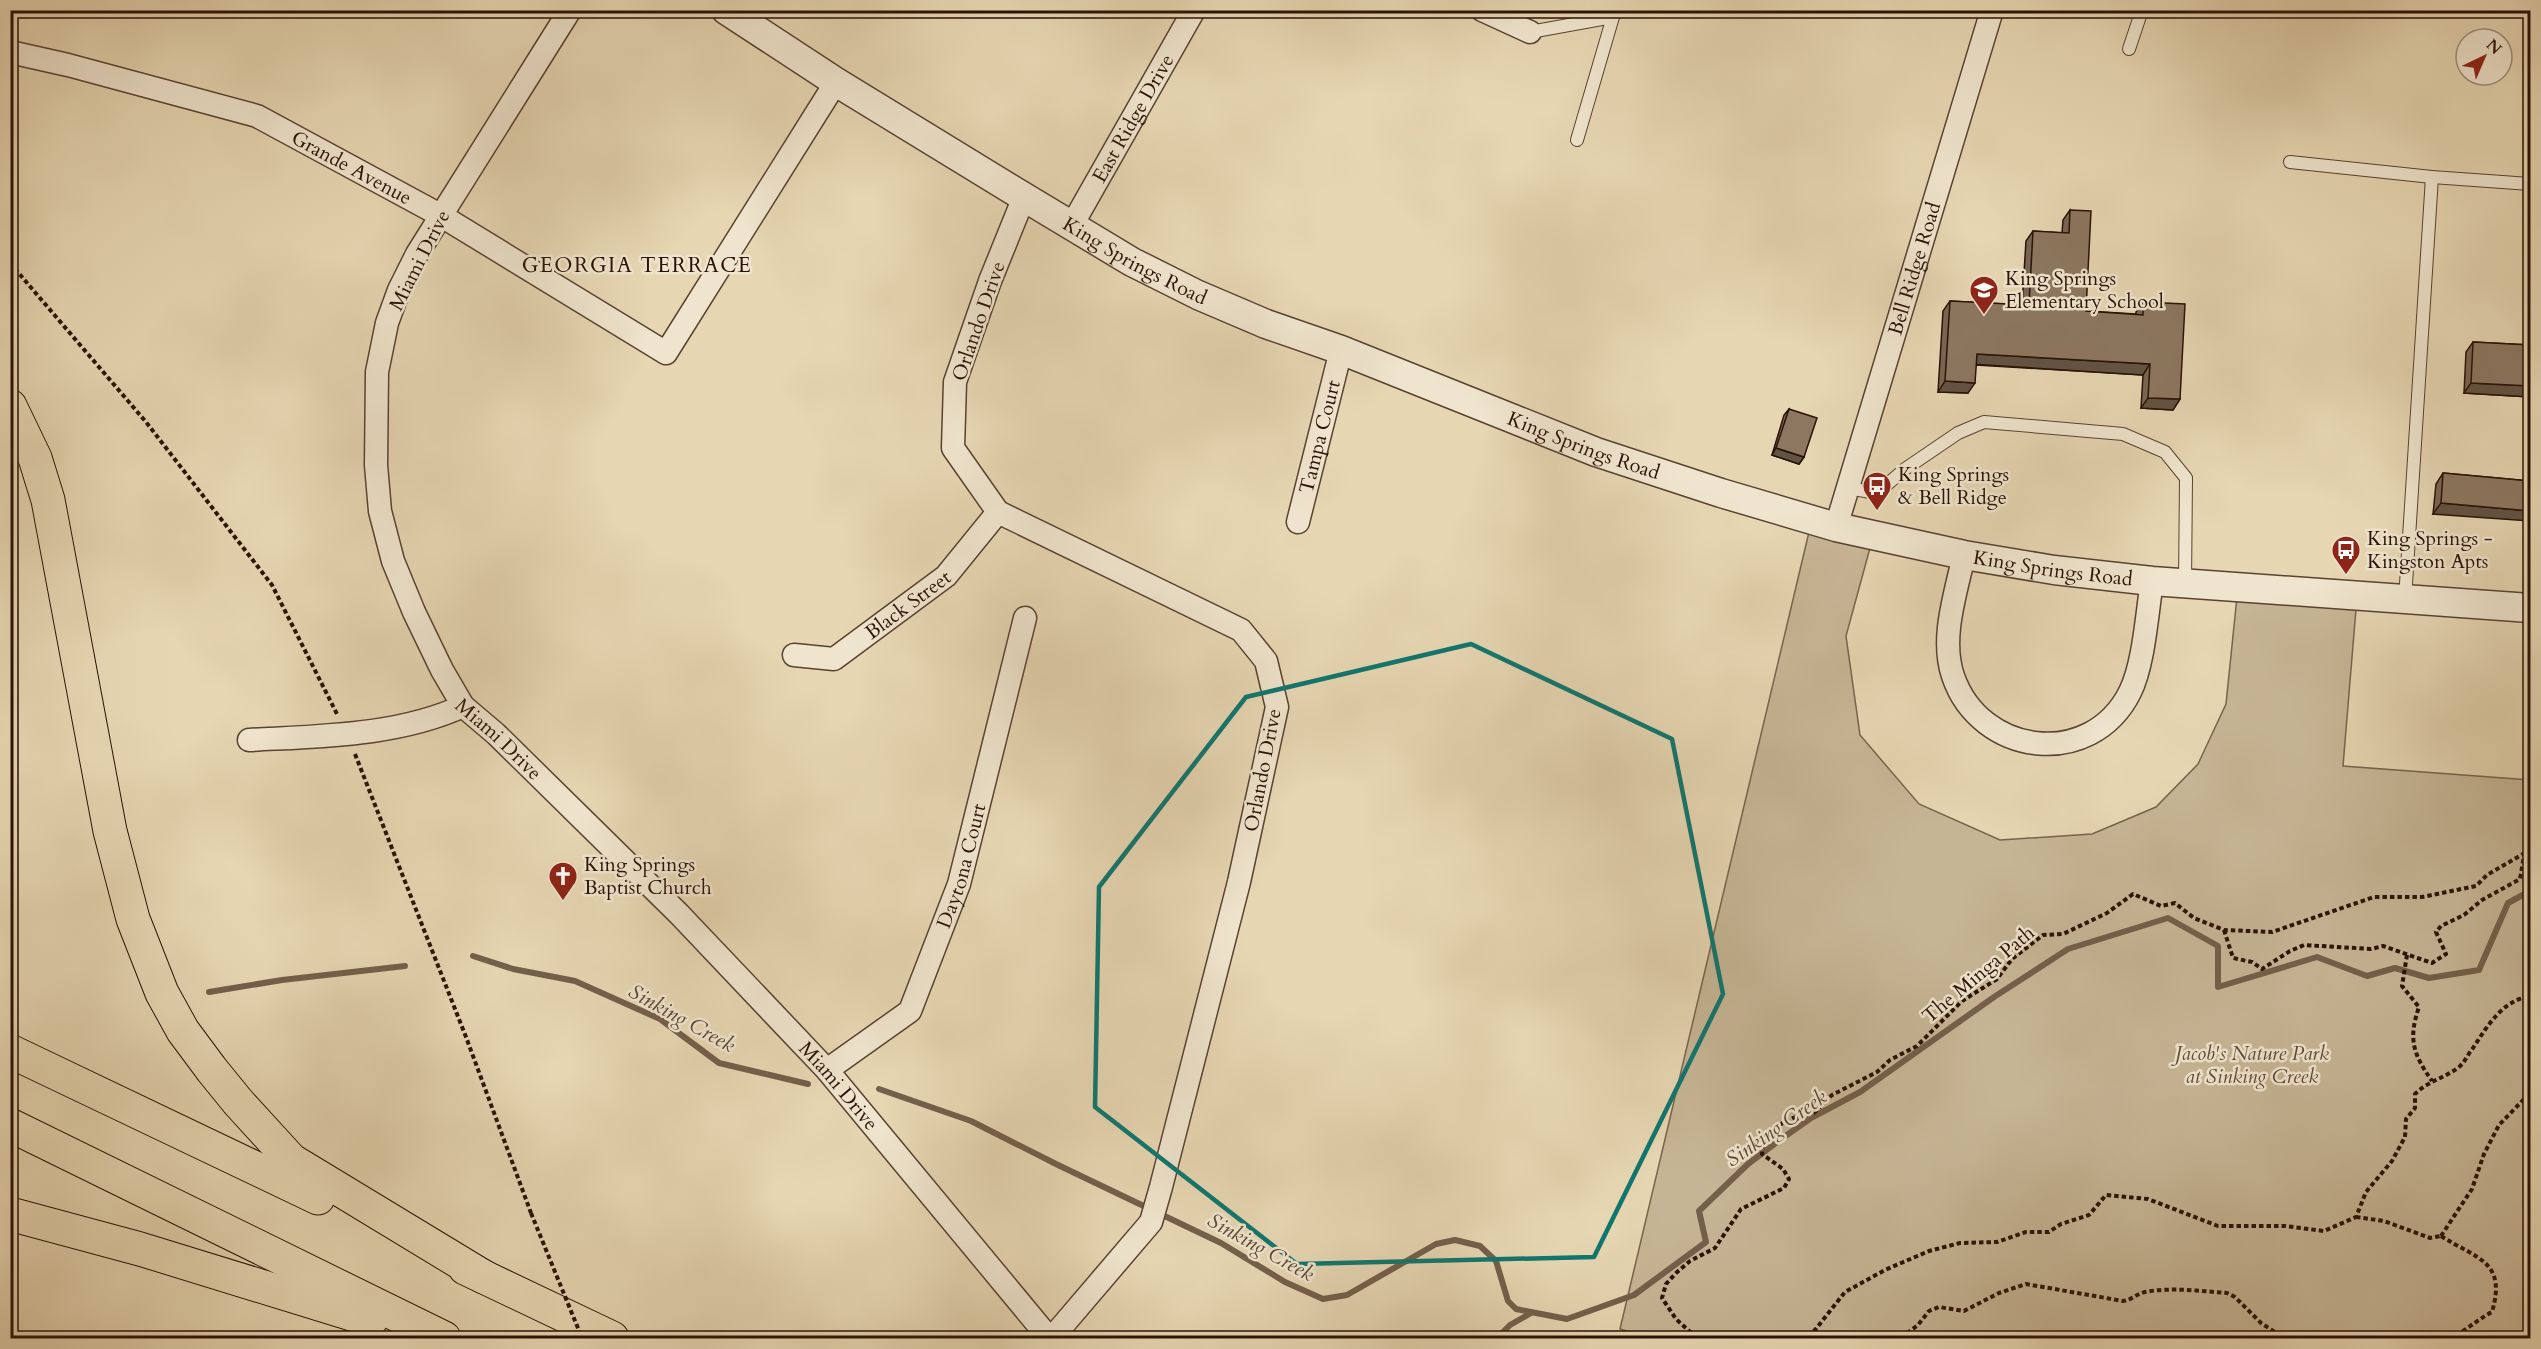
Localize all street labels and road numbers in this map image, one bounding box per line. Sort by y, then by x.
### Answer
street label: East Ridge Drive [1086,49,1180,187]
street label: Grande Avenue [287,124,417,211]
street label: Bell Ridge Road [1882,198,1947,339]
street label: Miami Drive [383,205,456,315]
street label: King Springs Road [1058,210,1211,311]
street label: Orlando Drive [945,258,1012,385]
street label: Tampa Court [1293,377,1347,496]
street label: King Springs Road [1504,405,1664,486]
street label: King Springs Road [1971,544,2134,593]
street label: Black Street [860,564,957,646]
street label: Miami Drive [449,692,548,786]
street label: Orlando Drive [1237,706,1288,834]
street label: Daytona Court [930,800,993,932]
street label: The Minga Path [1916,919,2040,1029]
street label: Miami Drive [793,1036,884,1136]

